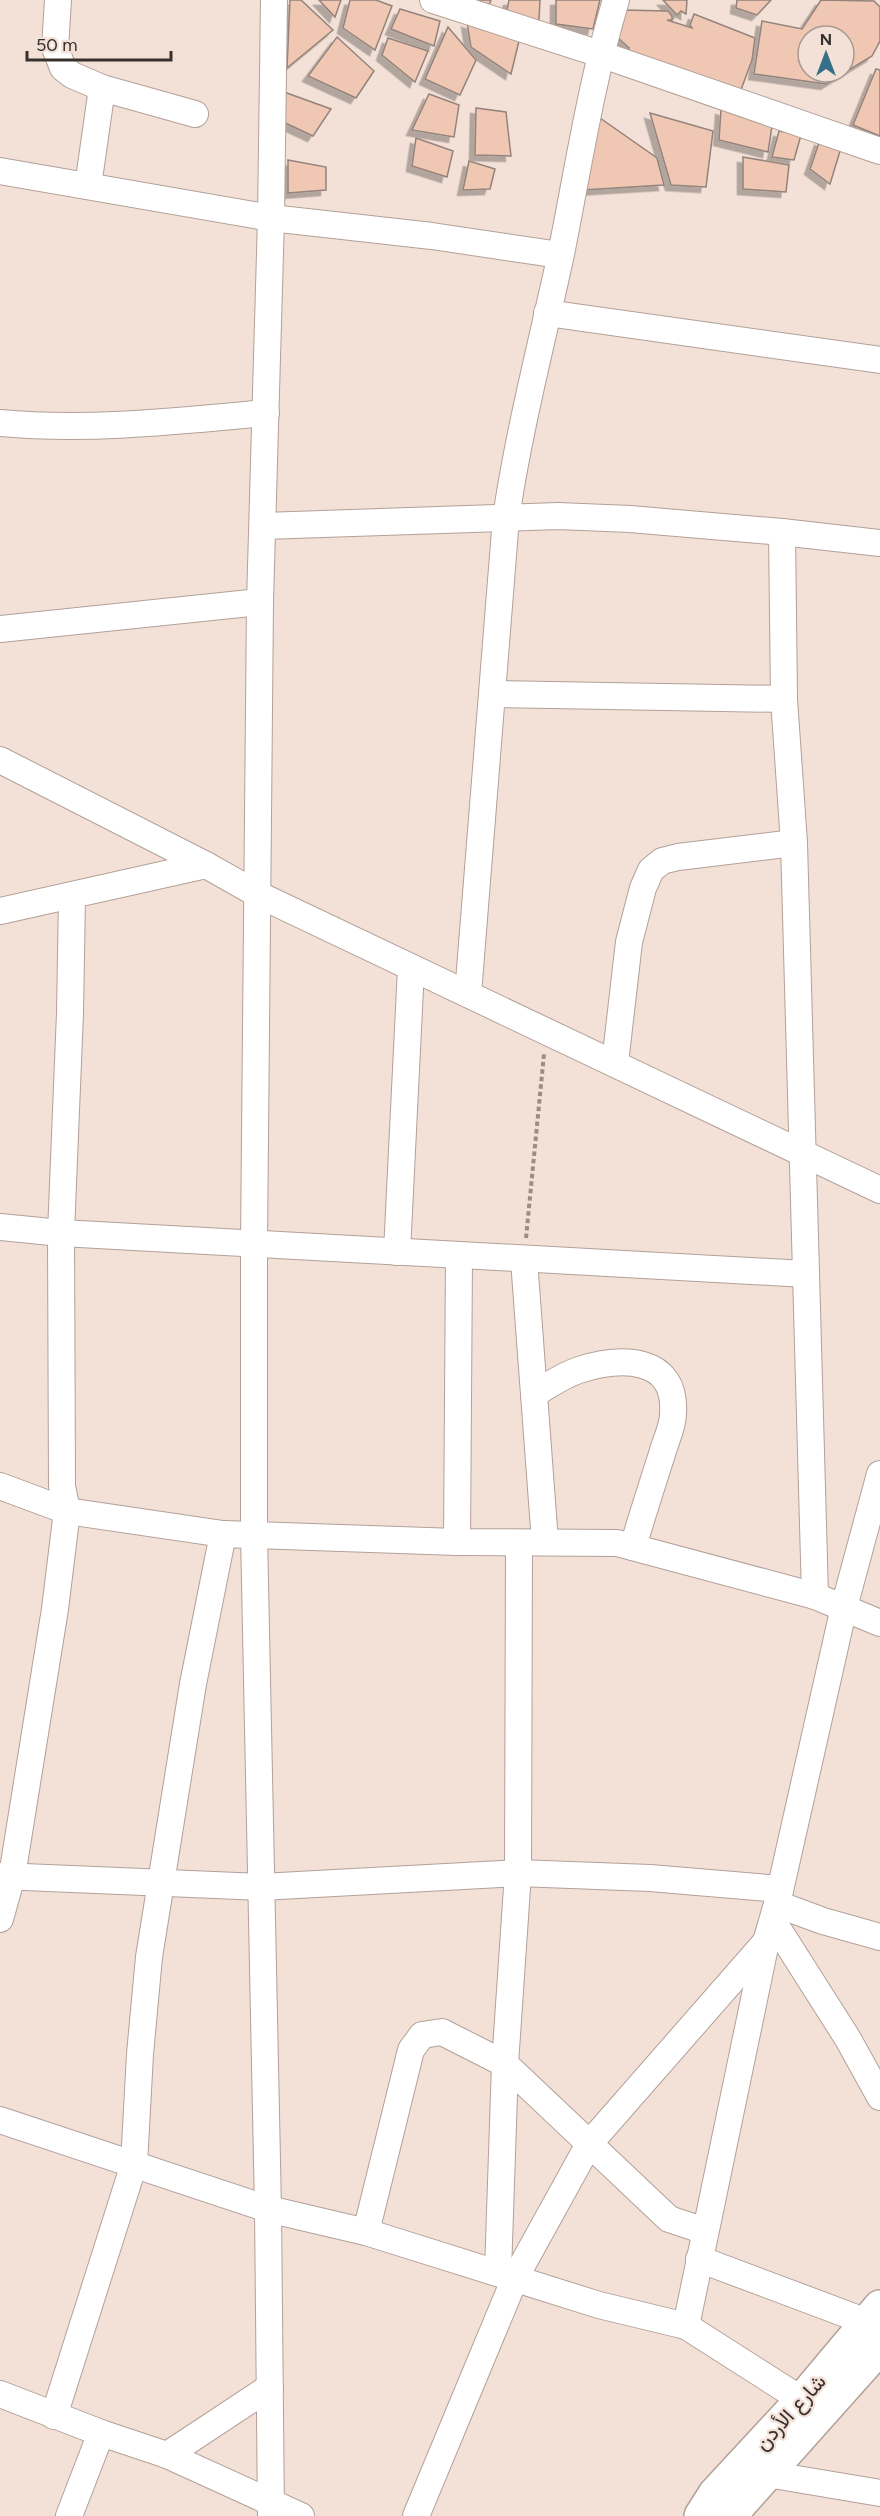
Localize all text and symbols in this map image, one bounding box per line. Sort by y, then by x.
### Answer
scale bar [27,24,171,62]
north arrow [796,24,856,84]
text: N [820,30,832,49]
text: 50 m [36,34,78,56]
street label: شارع الأردن [749,2369,832,2457]

